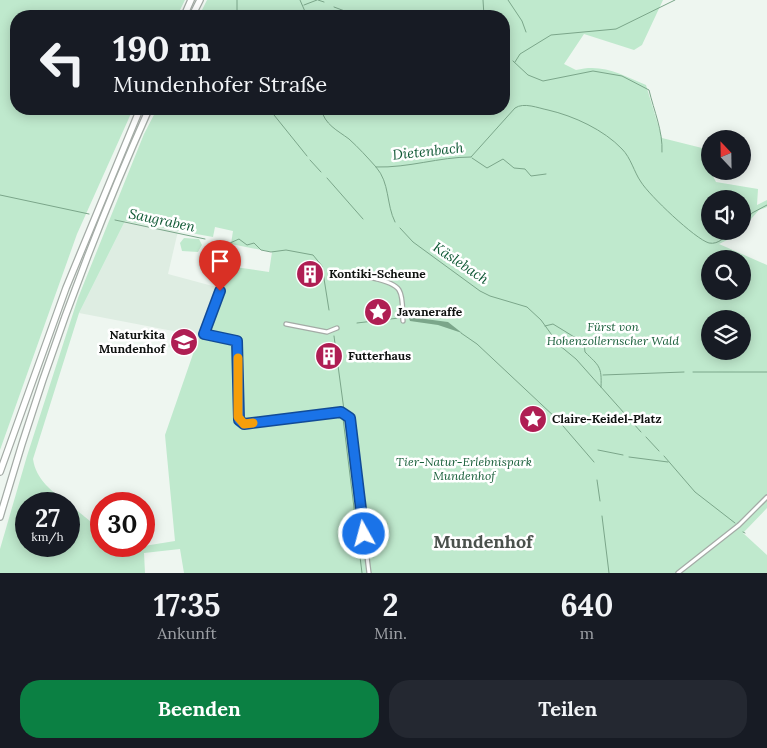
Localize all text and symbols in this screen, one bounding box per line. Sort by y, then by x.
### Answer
text: 190 m [113,26,211,71]
icon: left [30,30,95,95]
text: Mundenhofer Straße [113,70,327,98]
north arrow [701,130,751,180]
map controls [701,130,751,360]
water label: Dietenbach [392,138,464,164]
button: sound [701,190,751,240]
water label: Saugraben [127,204,197,236]
water label: Käslebach [430,238,492,288]
pin [199,240,241,291]
icon: arrive [206,247,234,275]
button: search [701,250,751,300]
building icon: Kontiki-Scheune [295,259,325,289]
place label: Kontiki-Scheune [329,266,426,281]
place icon: Javaneraffe [363,297,393,327]
place label: Javaneraffe [397,304,463,319]
button: layers [701,310,751,360]
park label: Fürst von Hohenzollernscher Wald [547,319,680,348]
place label: Naturkita Mundenhof [99,327,167,356]
school or university icon: Naturkita Mundenhof [169,327,199,357]
building icon: Futterhaus [314,341,344,371]
place label: Futterhaus [348,348,411,363]
place icon: Claire-Keidel-Platz [518,404,548,434]
place label: Claire-Keidel-Platz [552,411,662,426]
park label: Tier-Natur-Erlebnispark Mundenhof [396,454,532,483]
speed limit sign: 30 [90,492,155,557]
text: 27 [35,502,60,534]
position arrow [337,507,389,559]
text: km/h [31,529,64,544]
district label: Mundenhof [433,530,534,553]
text: 17:35 [154,586,220,624]
text: 2 [382,586,398,624]
text: 640 [561,586,613,624]
text: Ankunft [157,623,217,643]
text: Min. [374,623,407,643]
text: m [580,623,594,643]
button: Beenden [20,680,379,738]
button: Teilen [389,680,747,738]

